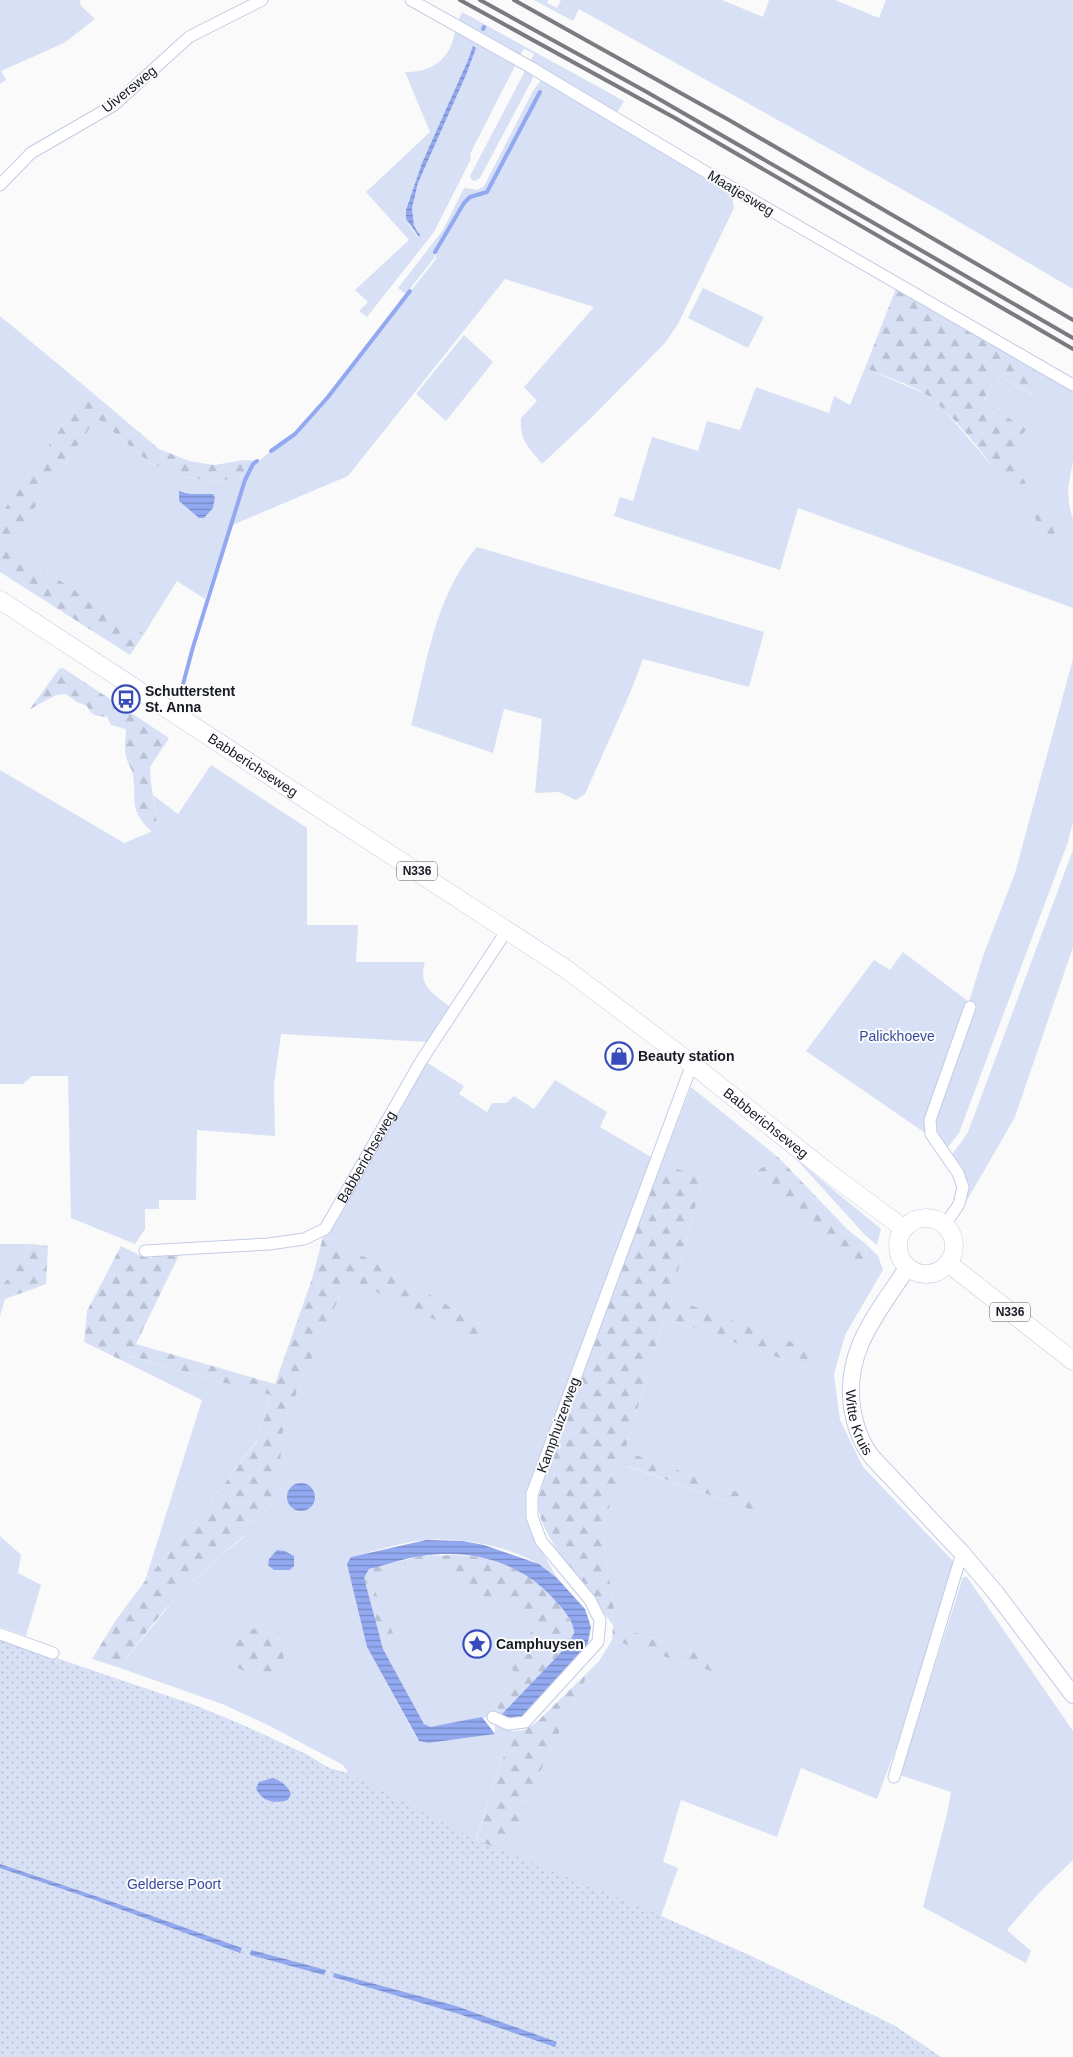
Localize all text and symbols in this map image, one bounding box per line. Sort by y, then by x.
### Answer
street label: Uiversweg [99,62,159,116]
street label: Maatjesweg [705,167,777,219]
place label: Schutterstent St. Anna [145,683,236,715]
bus stop icon: Schutterstent St. Anna [111,684,141,714]
street label: Babberichseweg [205,730,301,800]
road number: N336 [397,861,437,880]
park label: Palickhoeve [859,1028,935,1044]
shop icon: Beauty station [604,1041,634,1071]
place label: Beauty station [638,1048,734,1064]
street label: Babberichseweg [720,1084,811,1161]
street label: Babberichseweg [334,1108,399,1206]
road number: N336 [990,1302,1030,1321]
street label: Kamphuizerweg [533,1375,583,1475]
street label: Witte Kruis [843,1389,876,1458]
place icon: Camphuysen [462,1629,492,1659]
place label: Camphuysen [496,1636,584,1652]
park label: Gelderse Poort [127,1876,221,1892]

